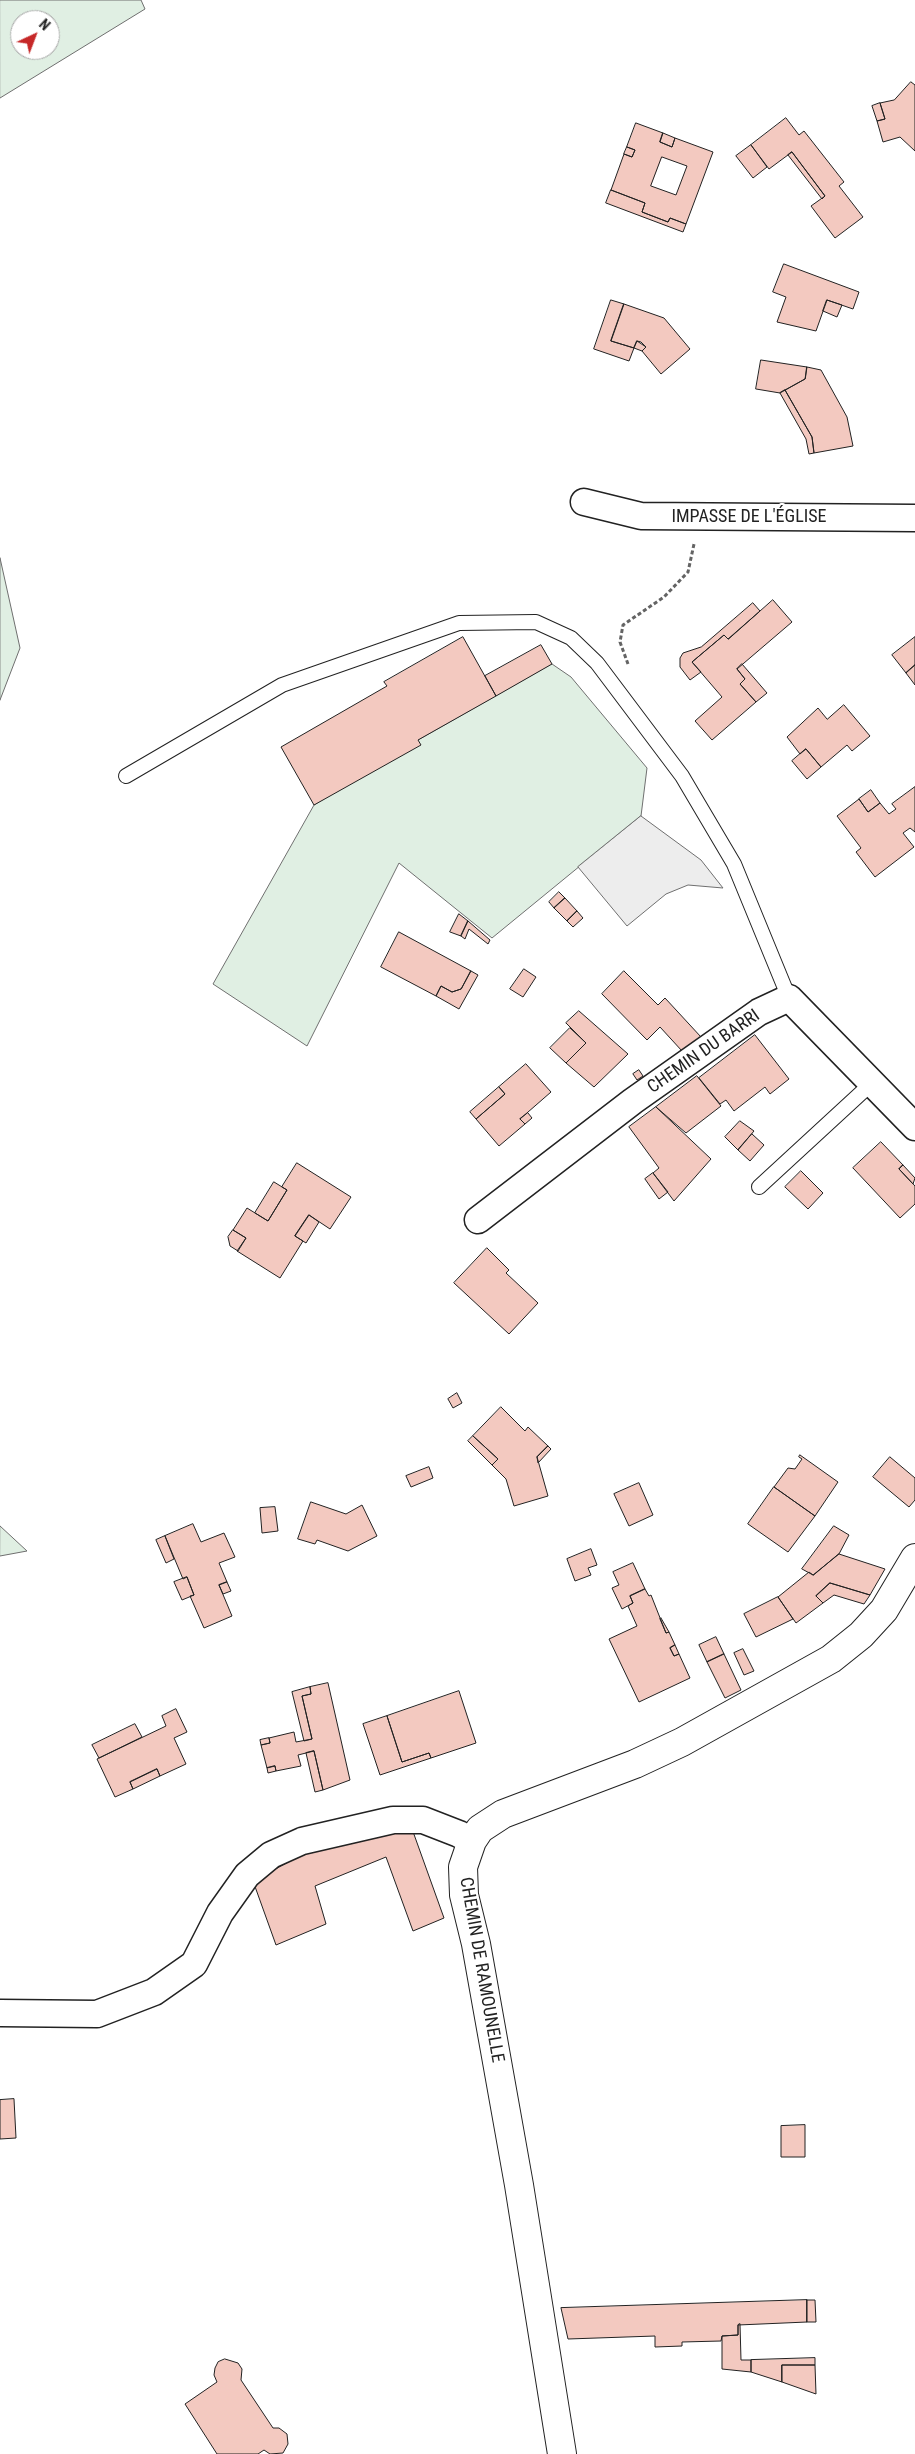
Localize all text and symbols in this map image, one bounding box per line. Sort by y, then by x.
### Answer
north arrow [10,10,60,60]
text: N [36,16,53,34]
street label: IMPASSE DE L'ÉGLISE [672,506,826,528]
street label: CHEMIN DU BARRI [644,1005,764,1099]
street label: CHEMIN DE RAMOUNELLE [454,1876,508,2064]

